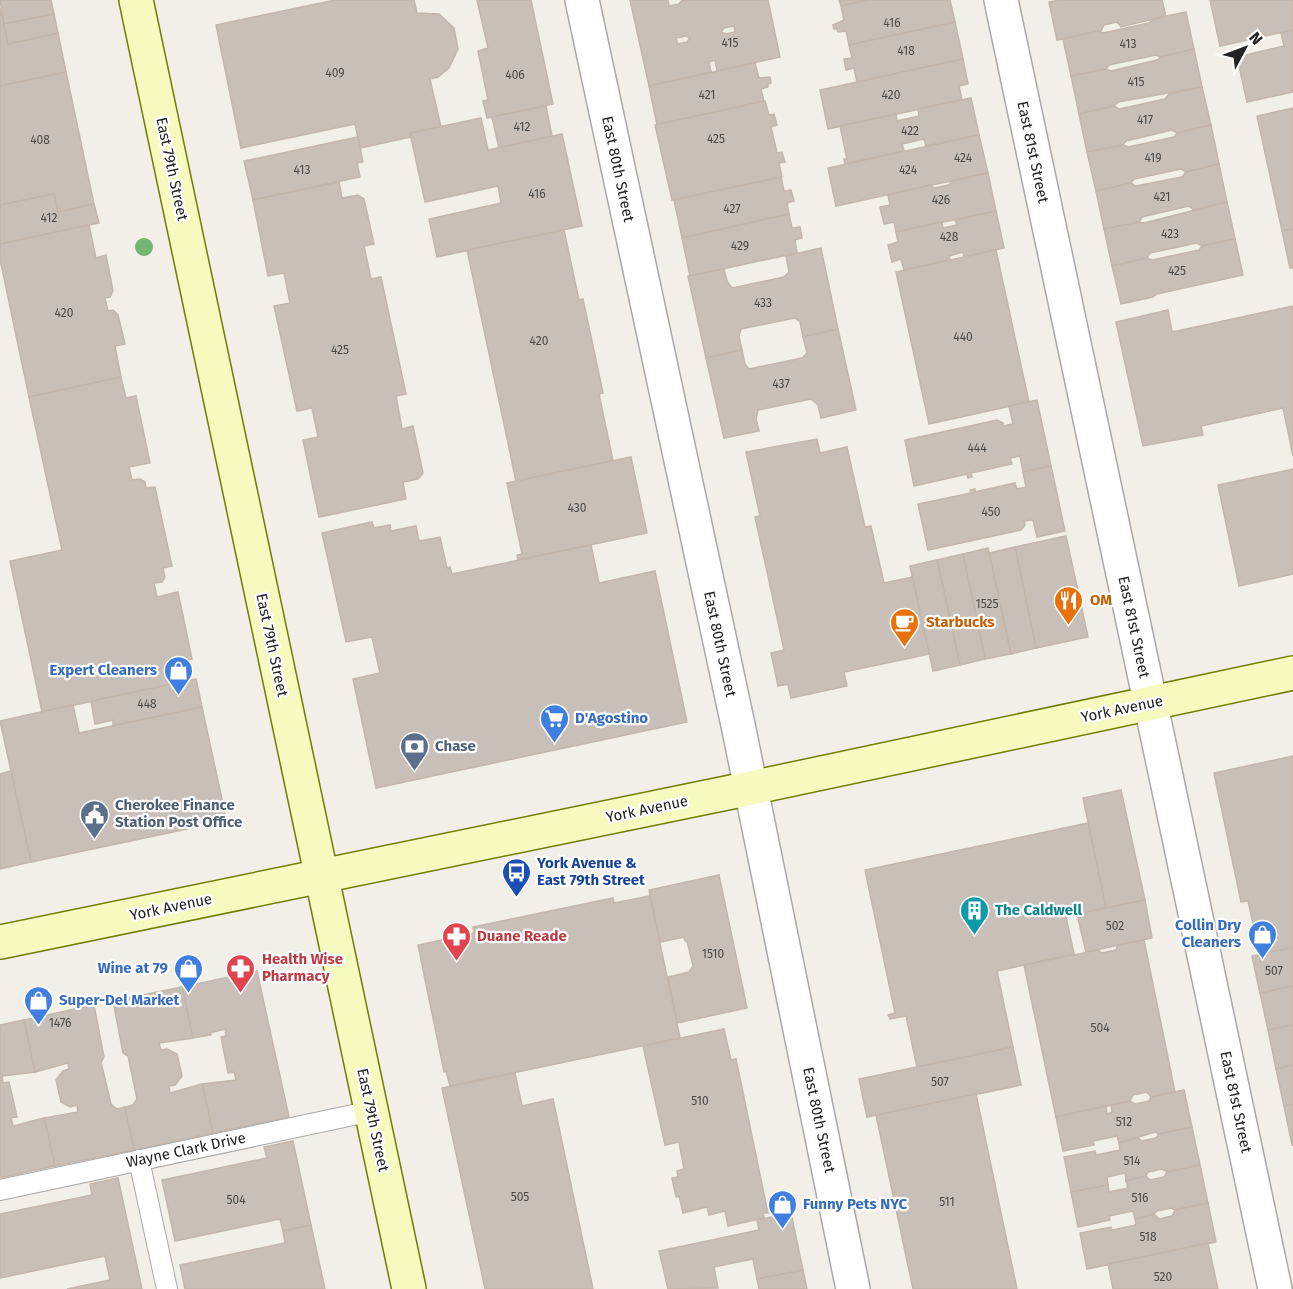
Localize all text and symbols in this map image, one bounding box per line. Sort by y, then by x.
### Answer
house number: 416 [883,16,901,30]
north arrow [1215,18,1275,78]
text: N [1245,28,1267,49]
house number: 415 [722,36,738,50]
house number: 413 [1120,37,1136,51]
house number: 418 [897,44,915,58]
house number: 409 [325,66,345,80]
house number: 406 [505,68,525,82]
house number: 415 [1128,75,1144,89]
house number: 421 [699,88,715,102]
house number: 420 [882,88,901,102]
street label: East 81st Street [1013,99,1053,205]
house number: 417 [1137,113,1153,127]
street label: East 80th Street [598,114,638,224]
street label: East 79th Street [152,116,192,223]
house number: 412 [514,120,530,134]
house number: 422 [901,124,919,138]
house number: 425 [707,132,725,146]
house number: 408 [30,133,50,147]
house number: 424 [954,151,973,165]
house number: 419 [1144,151,1162,165]
house number: 413 [294,163,310,177]
house number: 424 [899,163,918,177]
house number: 416 [528,187,546,201]
house number: 421 [1154,190,1170,204]
house number: 426 [932,193,950,207]
house number: 427 [723,202,741,216]
house number: 412 [41,211,57,225]
house number: 423 [1161,227,1179,241]
house number: 428 [940,230,959,244]
house number: 429 [731,239,749,253]
house number: 425 [1168,264,1186,278]
house number: 433 [754,296,772,310]
house number: 420 [55,306,74,320]
house number: 440 [953,330,973,344]
house number: 420 [530,334,549,348]
house number: 425 [331,343,349,357]
house number: 437 [772,377,790,391]
house number: 444 [967,441,987,455]
house number: 430 [568,501,587,515]
house number: 450 [982,505,1001,519]
street label: East 81st Street [1114,574,1154,680]
restaurant icon: OM [1053,584,1085,626]
street label: East 80th Street [700,589,740,699]
place label: OM [1090,591,1112,609]
street label: East 79th Street [252,592,292,699]
house number: 1525 [975,597,999,611]
cafe icon: Starbucks [889,606,921,648]
place label: Starbucks [926,613,995,631]
shop icon: Expert Cleaners [162,654,194,696]
place label: Expert Cleaners [50,661,157,679]
street label: York Avenue [1079,692,1165,726]
house number: 448 [137,697,157,711]
supermarket icon: D'Agostino [538,702,570,744]
place label: D'Agostino [575,709,648,727]
bank icon: Chase [398,730,430,772]
place label: Chase [435,737,476,755]
street label: York Avenue [604,792,690,826]
place label: Cherokee Finance Station Post Office [115,796,242,831]
public building icon: Cherokee Finance Station Post Office [78,798,110,840]
place label: York Avenue & East 79th Street [536,854,645,889]
bus stop icon: York Avenue & East 79th Street [500,856,532,898]
street label: York Avenue [128,890,214,924]
building icon: The Caldwell [958,894,990,936]
place label: The Caldwell [995,901,1082,919]
place label: Collin Dry Cleaners [1175,916,1241,951]
shop icon: Collin Dry Cleaners [1246,918,1278,960]
house number: 502 [1106,919,1124,933]
pharmacy icon: Duane Reade [440,920,472,962]
place label: Duane Reade [477,927,567,945]
house number: 1510 [702,947,725,961]
place label: Health Wise Pharmacy [262,950,343,985]
shop icon: Wine at 79 [173,952,205,994]
pharmacy icon: Health Wise Pharmacy [225,952,257,994]
place label: Wine at 79 [98,959,168,977]
house number: 507 [1265,964,1283,978]
shop icon: Super-Del Market [22,984,54,1026]
place label: Super-Del Market [59,991,180,1009]
house number: 1476 [49,1016,71,1030]
house number: 504 [1090,1021,1110,1035]
street label: East 81st Street [1216,1049,1256,1155]
street label: East 80th Street [799,1065,839,1175]
street label: East 79th Street [353,1067,393,1174]
house number: 507 [931,1075,949,1089]
house number: 510 [691,1094,709,1108]
house number: 512 [1116,1115,1132,1129]
street label: Wayne Clark Drive [125,1129,247,1171]
house number: 514 [1124,1154,1141,1168]
shop icon: Funny Pets NYC [766,1188,798,1230]
house number: 505 [511,1190,529,1204]
house number: 516 [1132,1191,1149,1205]
house number: 504 [226,1193,246,1207]
place label: Funny Pets NYC [803,1195,908,1213]
house number: 511 [939,1195,955,1209]
house number: 518 [1139,1230,1157,1244]
house number: 520 [1154,1270,1173,1284]

